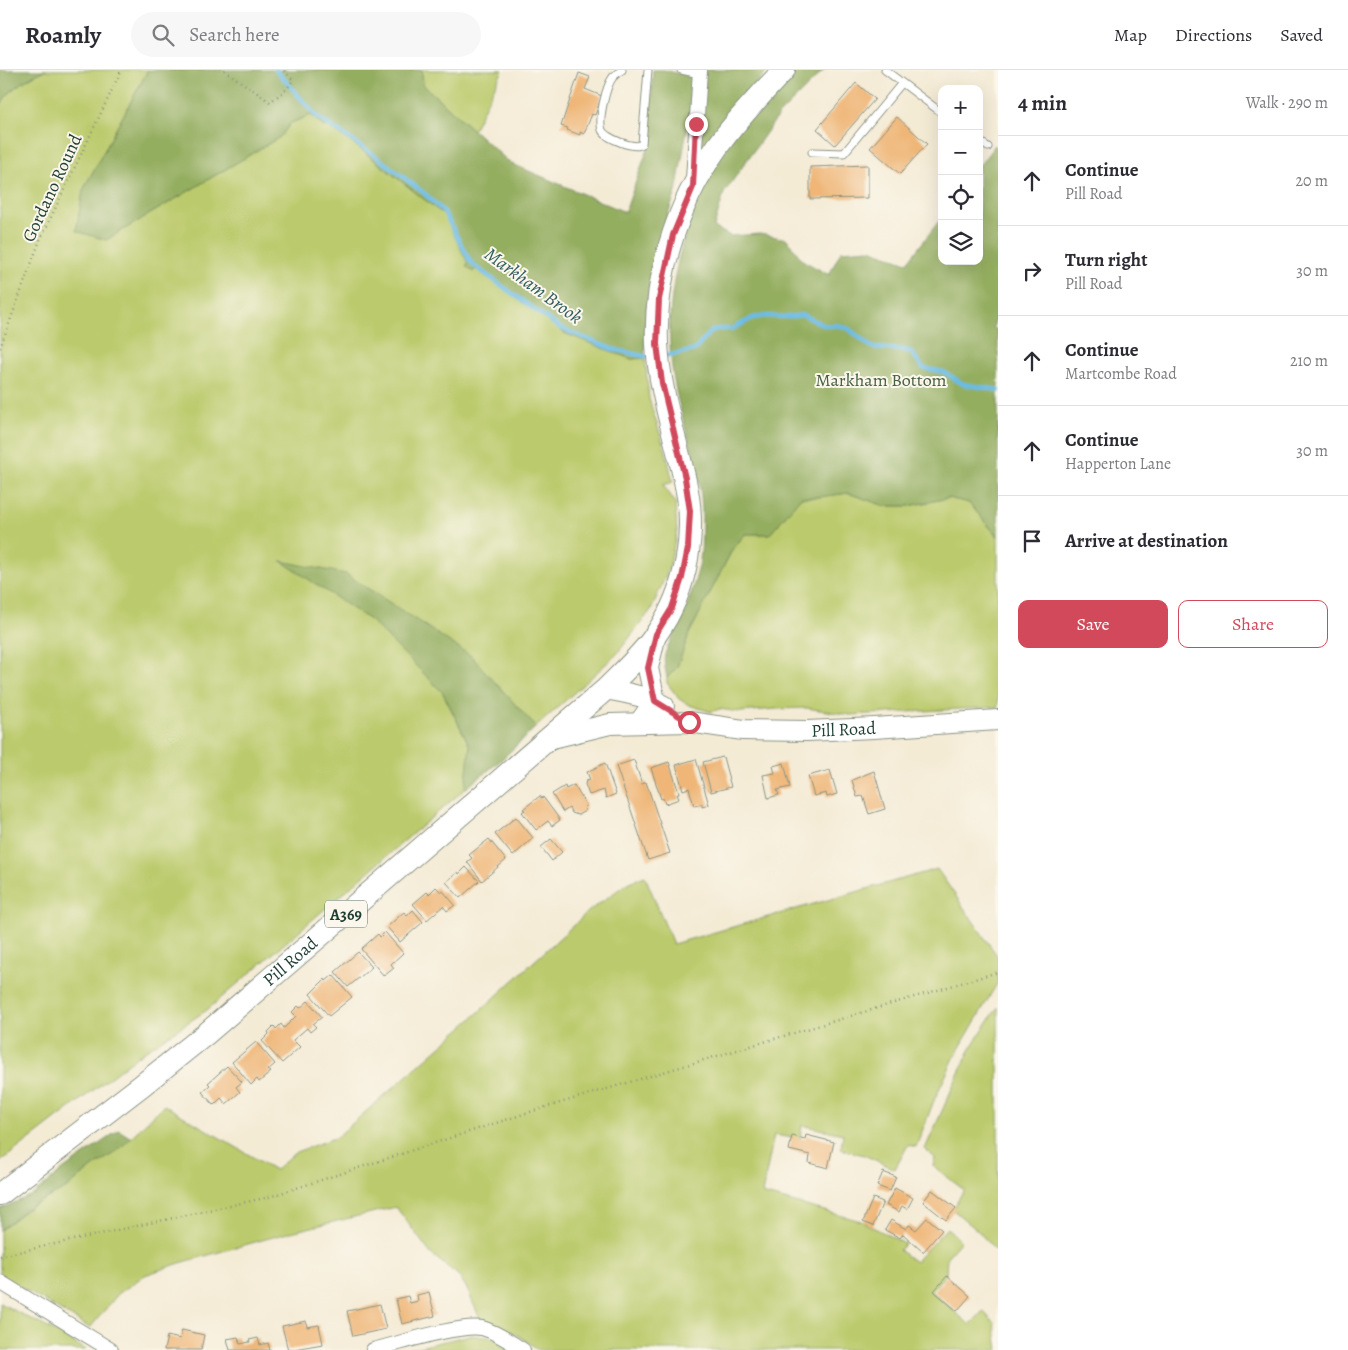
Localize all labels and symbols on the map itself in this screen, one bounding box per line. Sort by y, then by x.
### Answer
route end [685,113,708,136]
street label: Gordano Round [17,130,88,246]
water label: Markham Brook [479,241,588,330]
park label: Markham Bottom [815,368,947,392]
route start [678,711,701,734]
street label: Pill Road [811,716,877,743]
road number: A369 [325,901,367,928]
street label: Pill Road [258,931,323,992]

